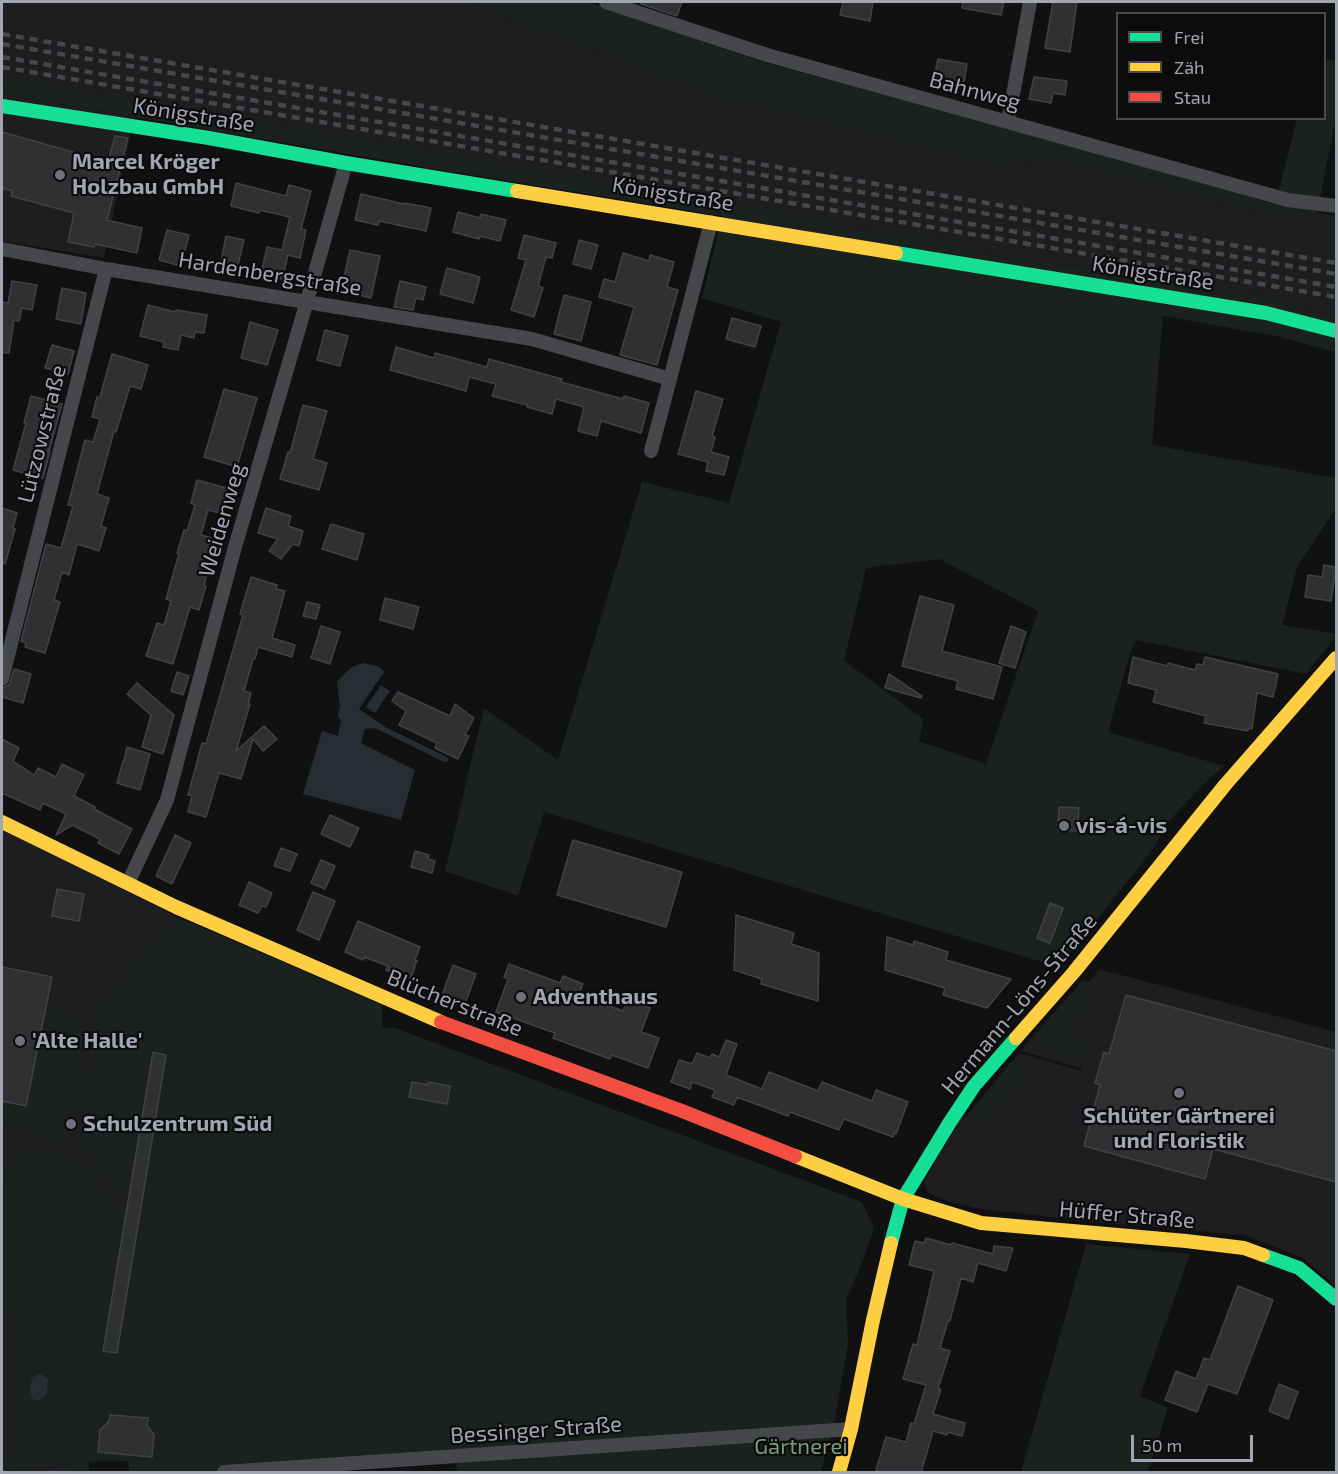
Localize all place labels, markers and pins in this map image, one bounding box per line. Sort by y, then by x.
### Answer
place label: Marcel Kröger Holzbau GmbH [72,149,224,200]
marker: Marcel Kröger Holzbau GmbH [53,168,67,182]
place label: vis-á-vis [1076,813,1167,839]
marker: vis-á-vis [1057,819,1071,833]
place label: Adventhaus [533,984,658,1010]
marker: Adventhaus [514,990,528,1004]
place label: 'Alte Halle' [32,1028,142,1054]
marker: 'Alte Halle' [13,1034,27,1048]
marker: Schlüter Gärtnerei und Floristik [1172,1086,1186,1100]
place label: Schlüter Gärtnerei und Floristik [1083,1103,1275,1154]
place label: Schulzentrum Süd [83,1111,272,1137]
marker: Schulzentrum Süd [64,1117,78,1131]

